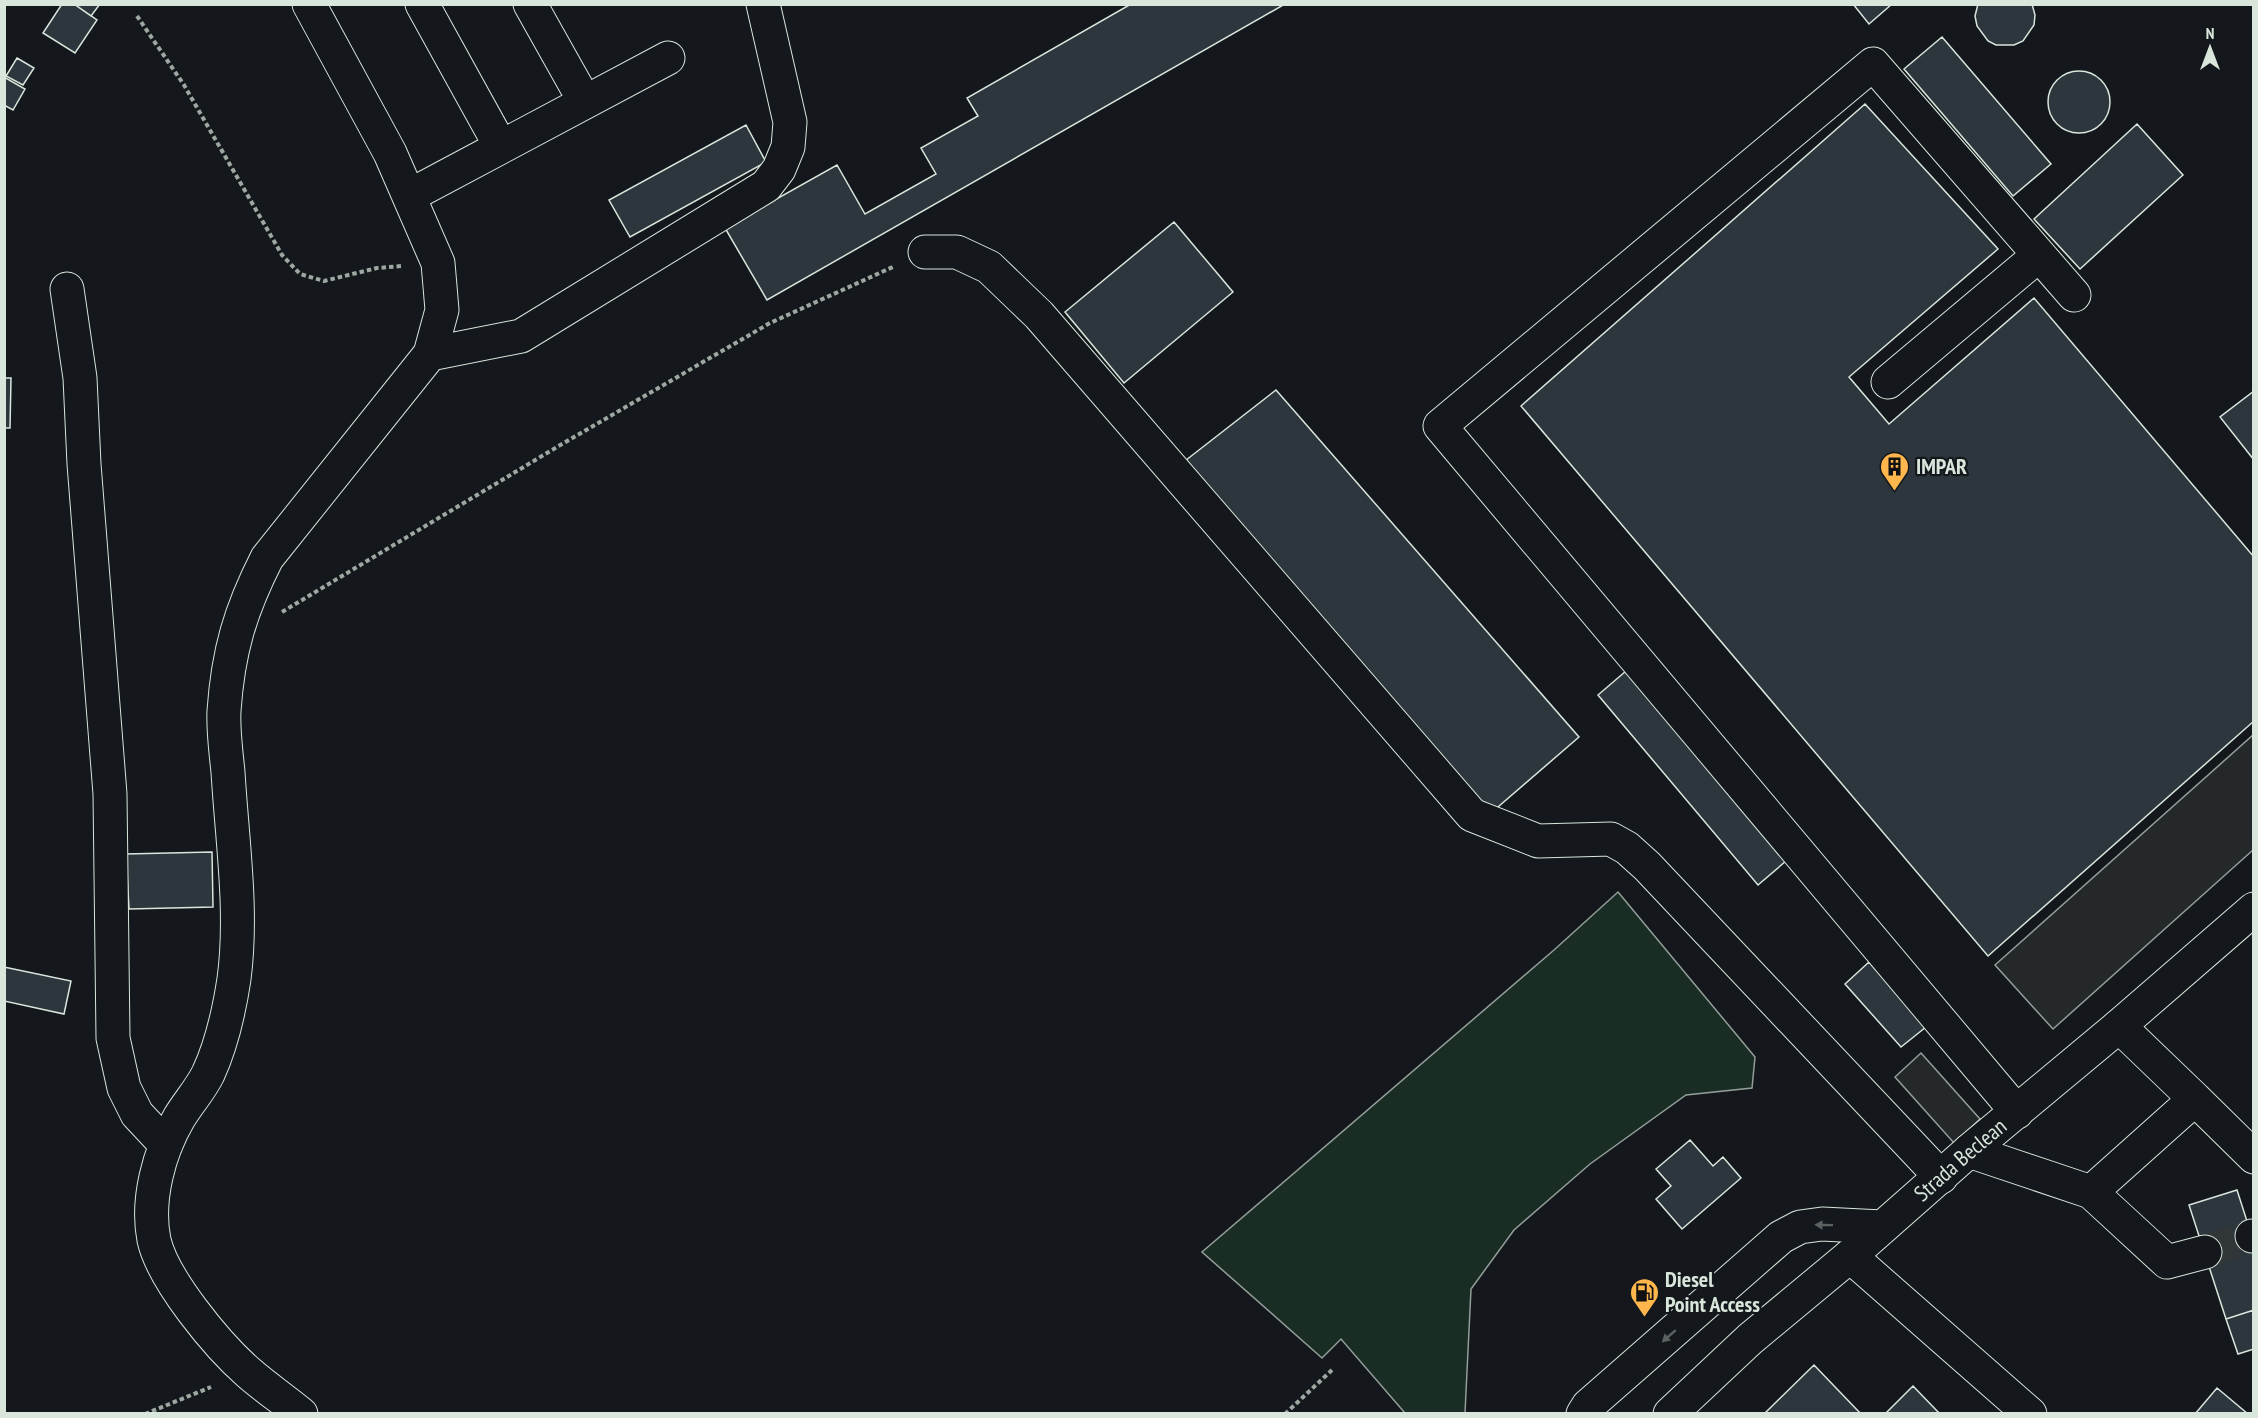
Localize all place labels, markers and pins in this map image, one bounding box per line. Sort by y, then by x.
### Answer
building icon: IMPAR [1879,450,1911,492]
place label: IMPAR [1916,452,1967,480]
place label: Diesel Point Access [1665,1265,1760,1318]
fuel station icon: Diesel Point Access [1628,1276,1660,1318]

